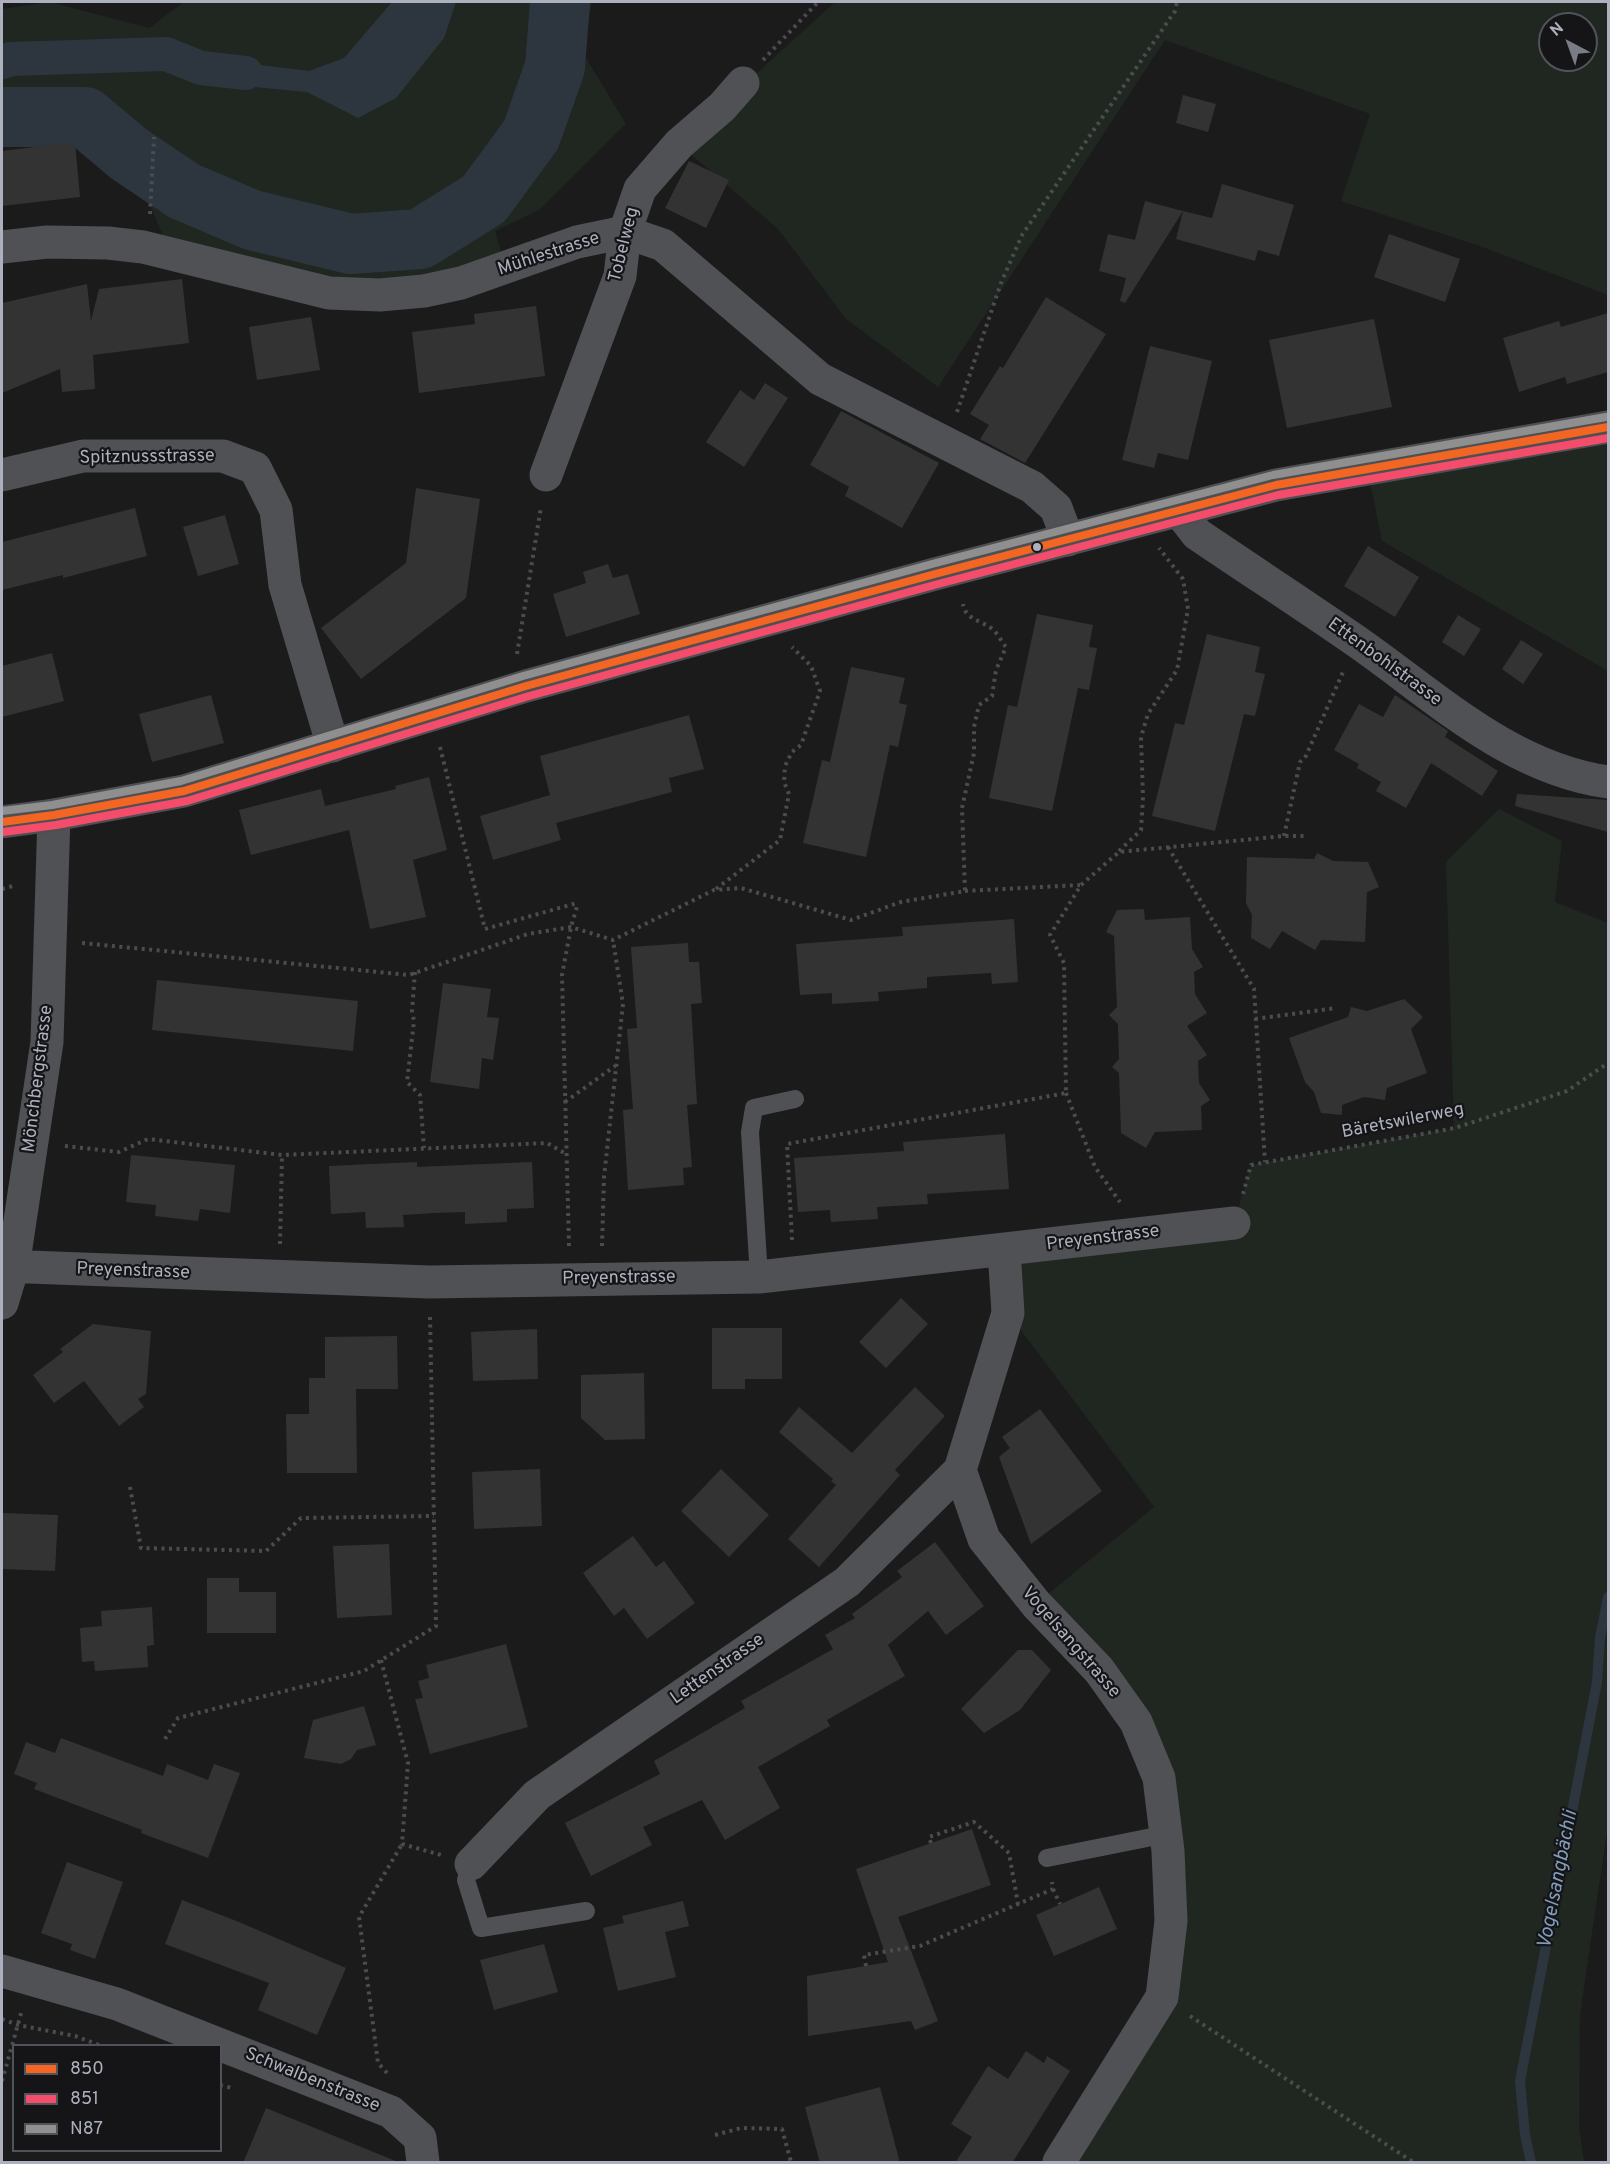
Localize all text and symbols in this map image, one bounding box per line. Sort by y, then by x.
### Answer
north arrow [1538,12,1598,72]
text: N [1547,19,1568,41]
street label: Tobelweg [605,205,645,285]
street label: Mühlestrasse [495,228,603,282]
street label: Spitznussstrasse [79,446,215,470]
unlabelled marker [1031,541,1043,553]
street label: Ettenbohlstrasse [1323,614,1445,712]
street label: Mönchbergstrasse [19,1004,59,1154]
street label: Bäretswilerweg [1340,1100,1466,1144]
street label: Preyenstrasse [1045,1221,1161,1257]
street label: Preyenstrasse [76,1259,190,1285]
street label: Preyenstrasse [562,1267,676,1291]
street label: Vogelsangstrasse [1016,1583,1124,1703]
street label: Lettenstrasse [667,1630,769,1710]
water label: Vogelsangbächli [1534,1809,1584,1951]
legend [12,2044,222,2152]
street label: Schwalbenstrasse [241,2044,383,2118]
text: 850 [70,2058,104,2081]
text: 851 [70,2088,99,2111]
text: N87 [70,2118,103,2141]

